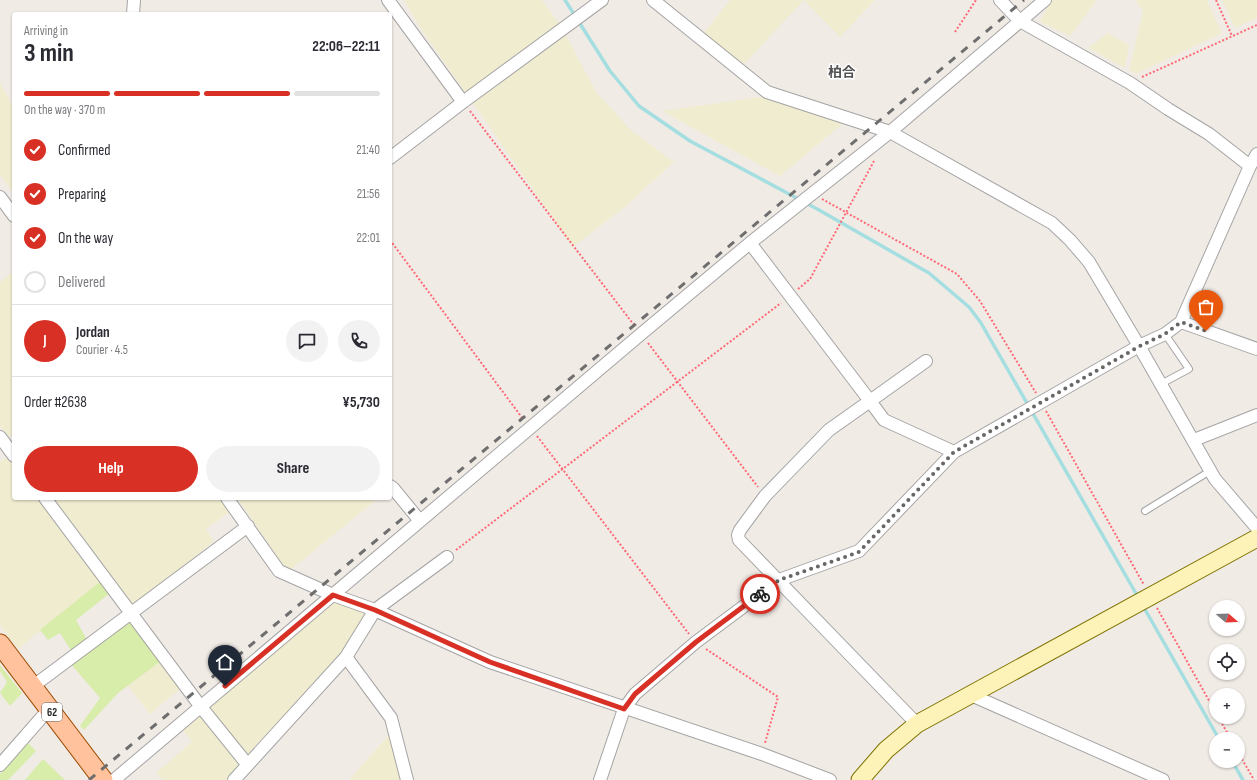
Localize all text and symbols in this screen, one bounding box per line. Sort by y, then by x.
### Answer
text: Arriving in [24,23,68,39]
text: 22:06–22:11 [312,37,380,56]
text: 3 min [24,38,74,69]
district label: 柏合 [828,64,856,81]
text: On the way · 370 m [24,102,105,118]
icon: check [24,139,46,161]
text: Confirmed [58,141,111,160]
text: 21:40 [356,142,380,158]
icon: check [24,183,46,205]
text: Preparing [58,185,106,204]
text: 21:56 [357,186,380,202]
icon: check [24,227,46,249]
text: On the way [58,229,113,248]
text: 22:01 [356,230,380,246]
text: Delivered [58,273,105,292]
pin [1189,290,1223,331]
icon: bag [1195,296,1217,318]
button: chat [286,320,328,362]
button: phone [338,320,380,362]
text: Jordan [76,323,110,342]
text: J [43,331,47,350]
text: Courier · 4.5 [76,342,128,358]
text: Order #2638 [24,393,87,412]
text: ¥5,730 [342,393,380,412]
button: Help [24,446,198,492]
button: Share [206,446,380,492]
courier [740,574,780,614]
icon: bike [749,583,771,605]
north arrow [1209,600,1245,636]
map controls [1209,600,1245,768]
button: locate [1209,644,1245,680]
pin [208,645,242,686]
icon: home [214,651,236,673]
button: + [1209,688,1245,724]
road number: 62 [42,703,62,721]
button: − [1209,732,1245,768]

